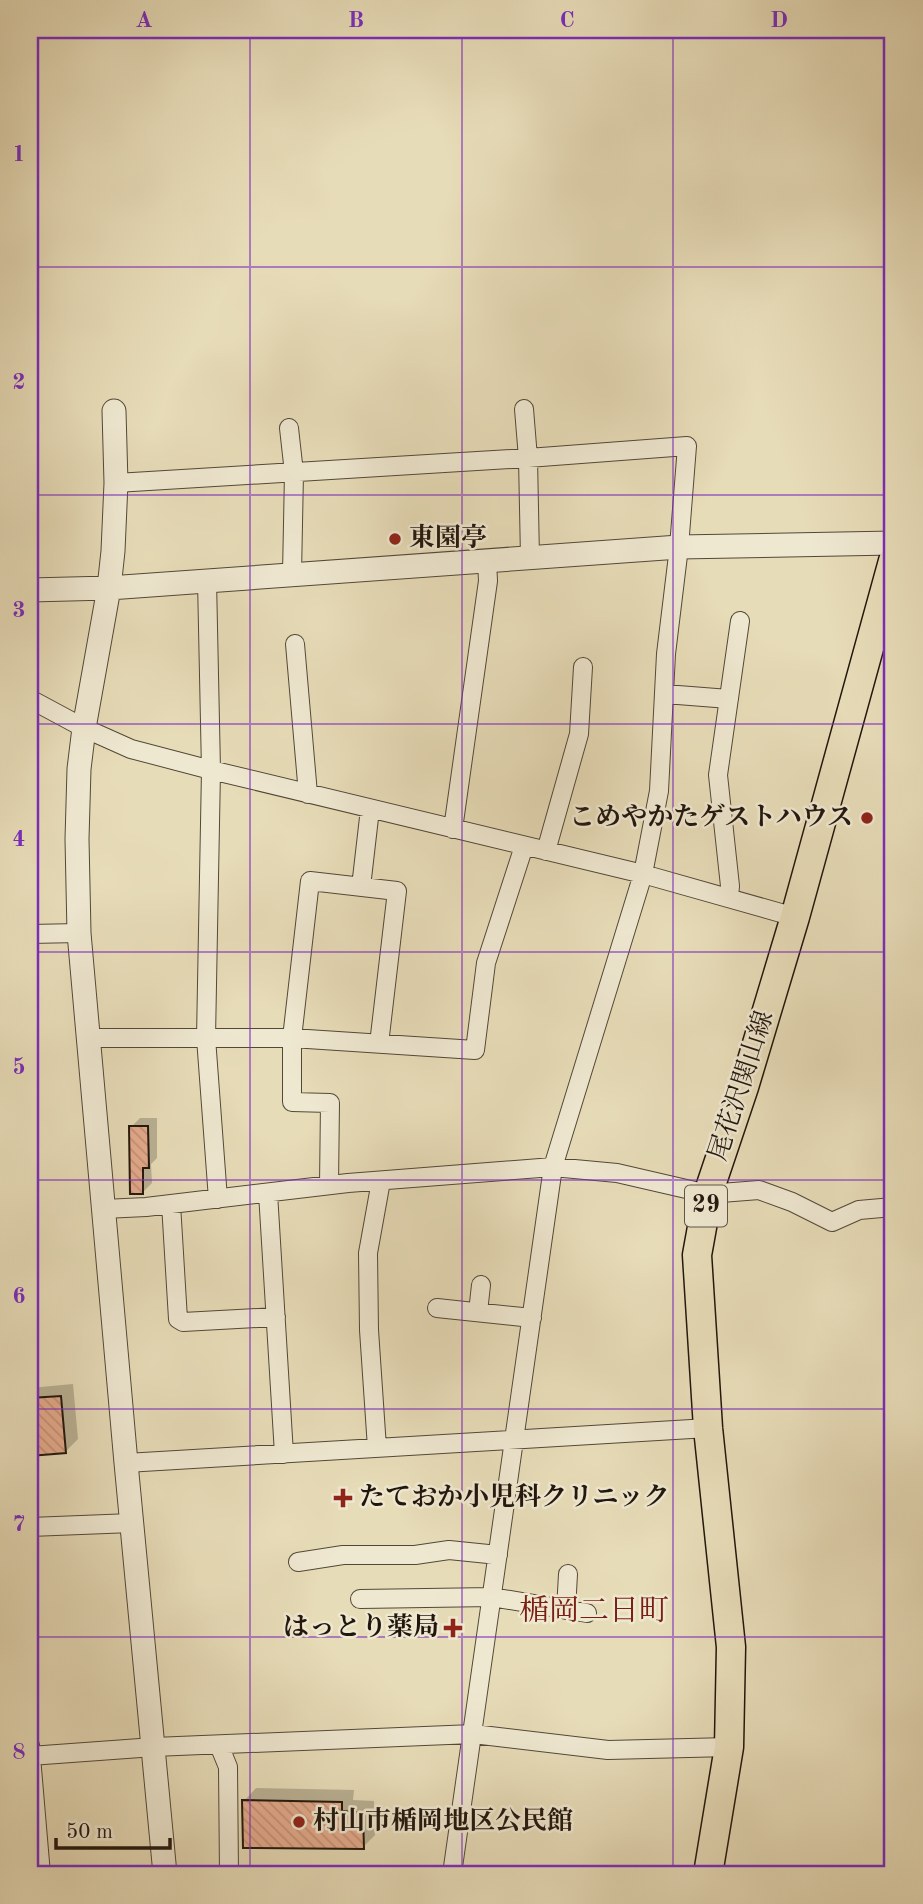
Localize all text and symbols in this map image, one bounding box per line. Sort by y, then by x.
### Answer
text: A [135,9,153,32]
text: B [348,9,364,32]
text: C [559,9,575,32]
text: D [770,9,788,32]
text: 1 [12,143,26,166]
text: 2 [12,371,26,394]
place label: 東園亭 [409,523,487,552]
marker: 東園亭 [387,531,403,547]
text: 3 [12,599,26,622]
place label: こめやかたゲストハウス [569,803,853,831]
marker: こめやかたゲストハウス [859,810,875,826]
text: 4 [12,828,26,851]
street label: 尾花沢関山線 [704,1007,778,1164]
text: 5 [12,1056,26,1079]
road number: 29 [685,1186,727,1226]
text: 6 [12,1285,26,1308]
place label: たておか小児科クリニック [359,1482,669,1511]
marker: たておか小児科クリニック [333,1488,353,1508]
text: 7 [12,1513,26,1536]
district label: 楯岡二日町 [519,1594,669,1627]
place label: はっとり薬局 [283,1613,439,1641]
marker: はっとり薬局 [445,1620,461,1636]
text: 8 [12,1741,26,1764]
scale bar [56,1806,170,1850]
place label: 村山市楯岡地区公民館 [313,1806,573,1835]
marker: 村山市楯岡地区公民館 [291,1814,307,1830]
text: 50 m [66,1822,113,1843]

